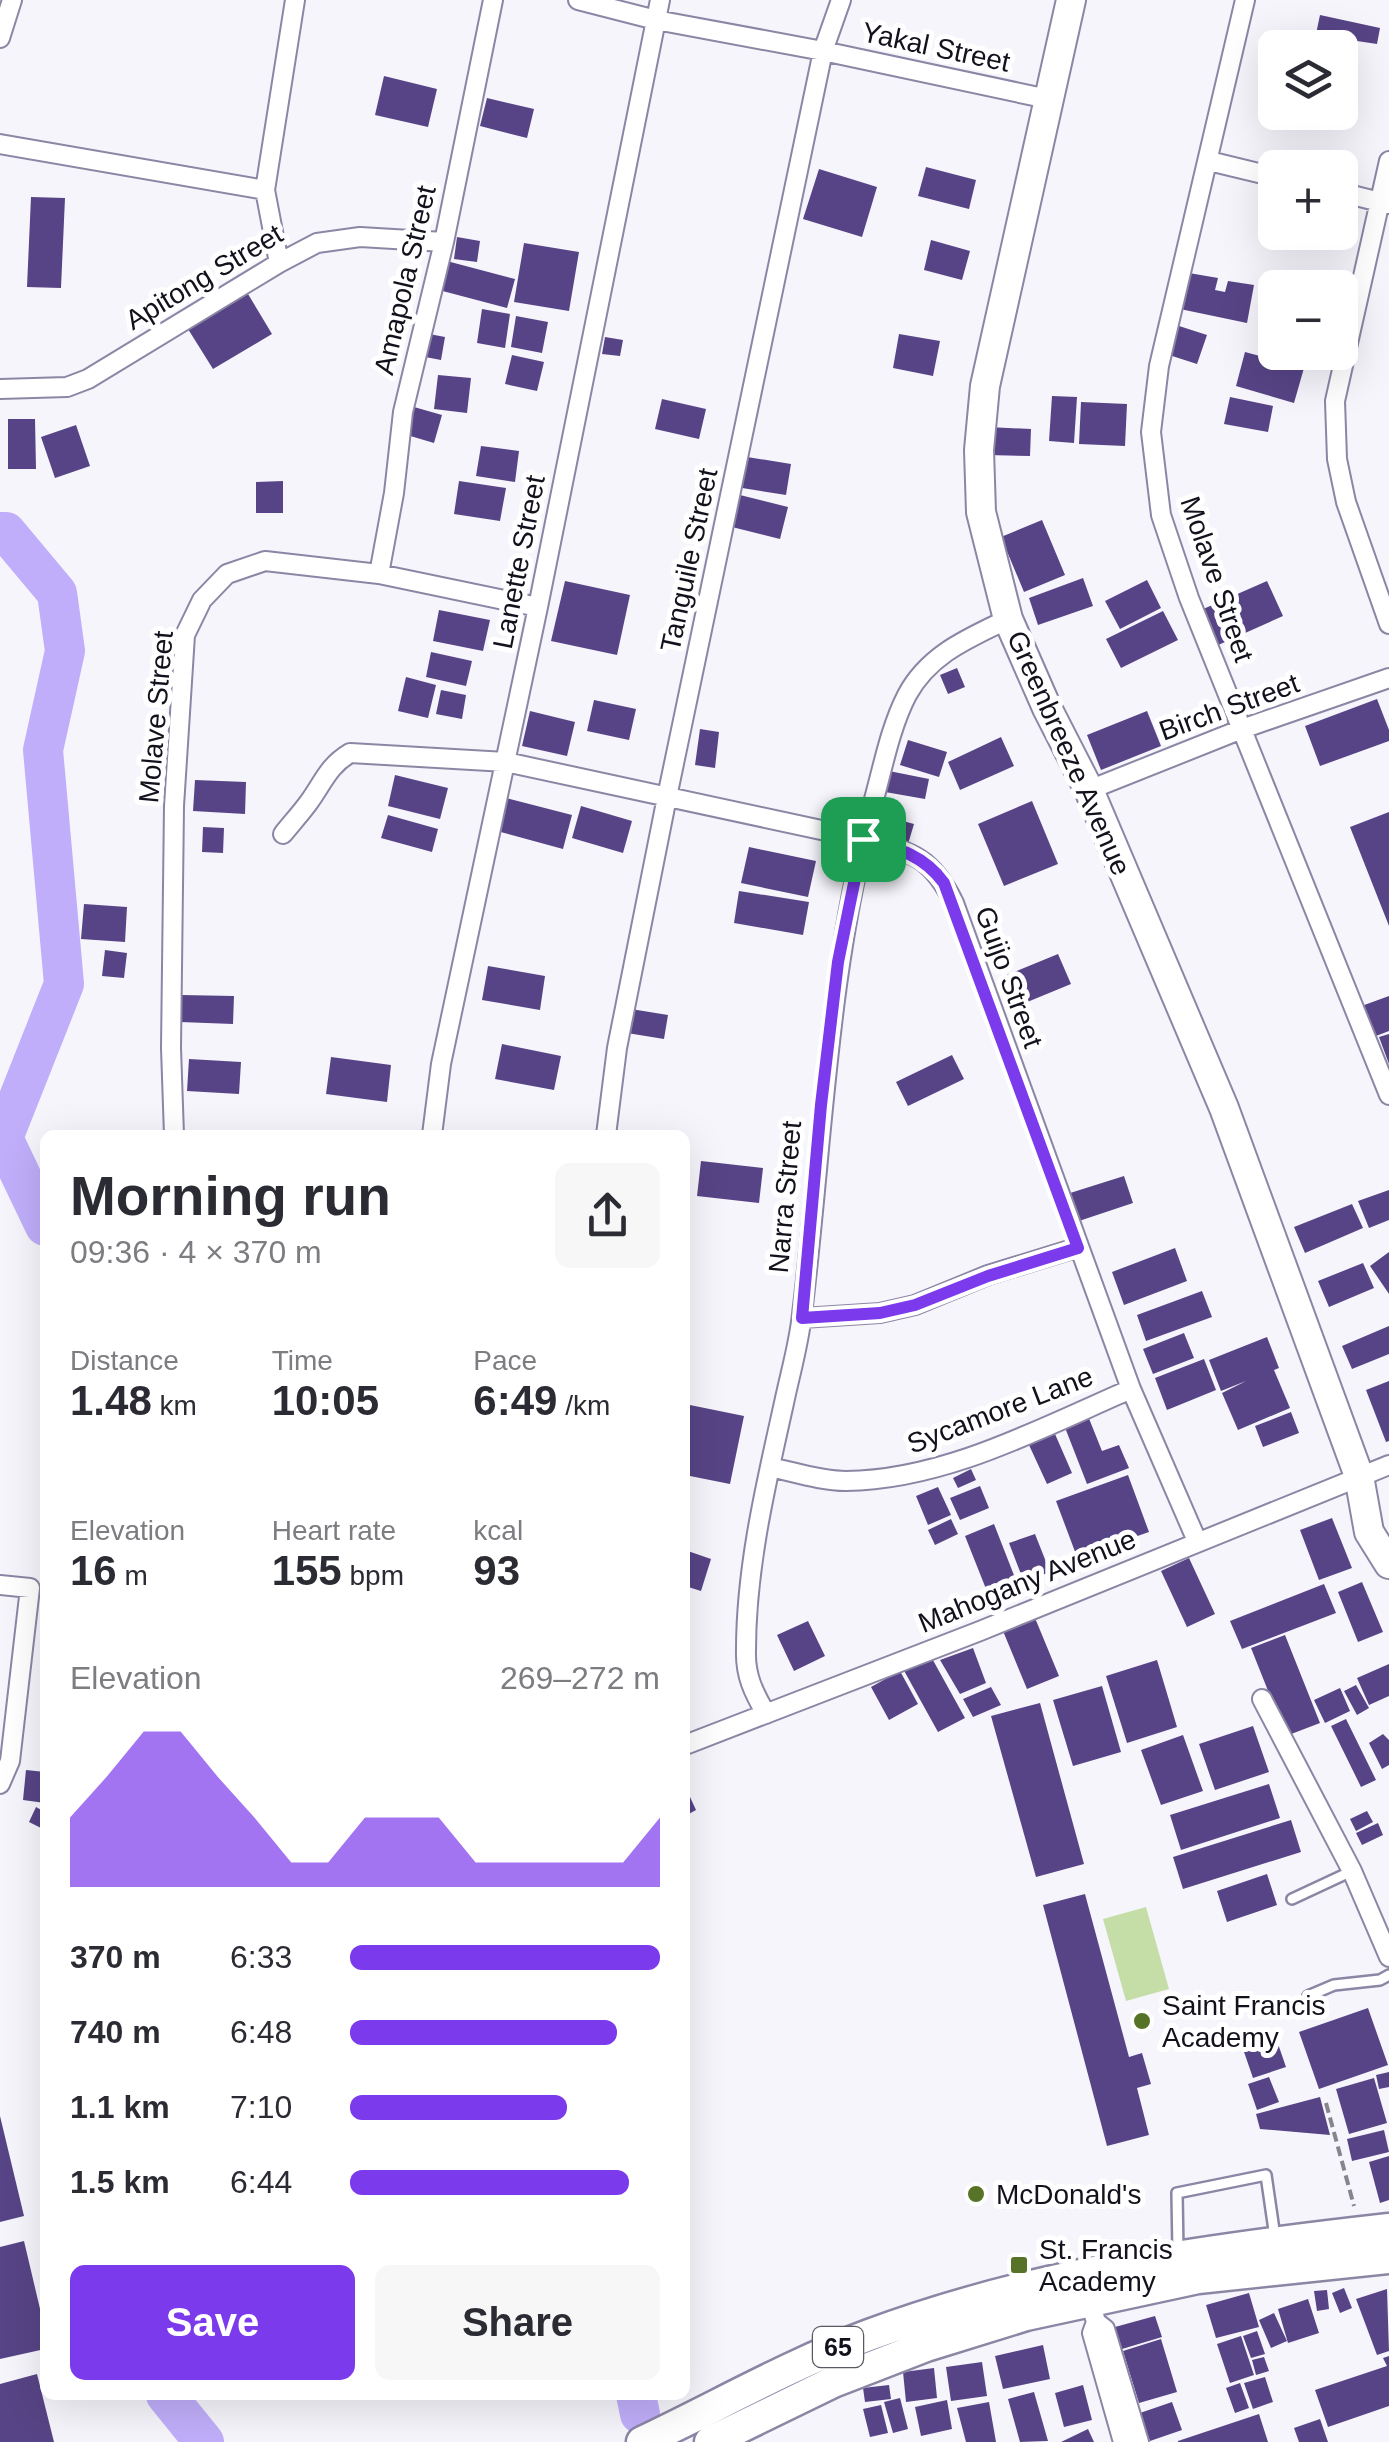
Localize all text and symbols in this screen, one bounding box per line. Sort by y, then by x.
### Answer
street label: Yakal Street [859,16,1013,78]
map controls [1258,30,1358,370]
button: layers [1258,30,1358,130]
button: + [1258,150,1358,250]
street label: Amapola Street [368,182,442,378]
street label: Apitong Street [120,218,288,336]
button: − [1258,270,1358,370]
street label: Tanguile Street [654,465,724,655]
street label: Lanette Street [487,472,551,651]
street label: Molave Street [1174,492,1260,666]
street label: Greenbreeze Avenue [1001,626,1137,880]
street label: Molave Street [133,629,179,804]
street label: Birch Street [1155,667,1303,747]
pin [821,797,906,882]
icon: arrive [836,812,891,867]
street label: Guijo Street [969,902,1049,1052]
street label: Narra Street [763,1119,807,1274]
button: share [555,1163,660,1268]
text: Morning run [70,1165,391,1227]
text: 09:36 · 4 × 370 m [70,1234,322,1270]
text: Distance [70,1345,179,1376]
text: Time [272,1345,333,1376]
text: Pace [473,1345,537,1376]
street label: Sycamore Lane [903,1360,1097,1460]
text: 1.48 [70,1377,152,1424]
text: 10:05 [272,1377,379,1424]
text: 6:49 [473,1377,557,1424]
text: km [152,1390,197,1421]
text: /km [557,1390,610,1421]
text: Elevation [70,1515,185,1546]
text: Heart rate [272,1515,396,1546]
text: kcal [473,1515,523,1546]
street label: Mahogany Avenue [914,1523,1140,1639]
text: 16 [70,1547,117,1594]
text: 155 [272,1547,342,1594]
text: 93 [473,1547,520,1594]
text: m [117,1560,148,1591]
text: bpm [342,1560,404,1591]
text: Elevation [70,1660,202,1696]
text: 269–272 m [500,1660,660,1696]
text: 370 m [70,1939,161,1975]
text: 6:33 [230,1939,292,1975]
place label: Saint Francis Academy [1162,1990,1325,2053]
marker: Saint Francis Academy [1131,2010,1153,2032]
text: 740 m [70,2014,161,2050]
text: 6:48 [230,2014,292,2050]
text: 1.1 km [70,2089,170,2125]
text: 7:10 [230,2089,292,2125]
text: 1.5 km [70,2164,170,2200]
text: 6:44 [230,2164,292,2200]
place label: McDonald's [996,2179,1141,2210]
marker: McDonald's [965,2183,987,2205]
place label: St. Francis Academy [1039,2234,1173,2297]
marker: St. Francis Academy [1008,2254,1030,2276]
button: Save [70,2265,355,2380]
button: Share [375,2265,660,2380]
road number: 65 [813,2327,863,2367]

